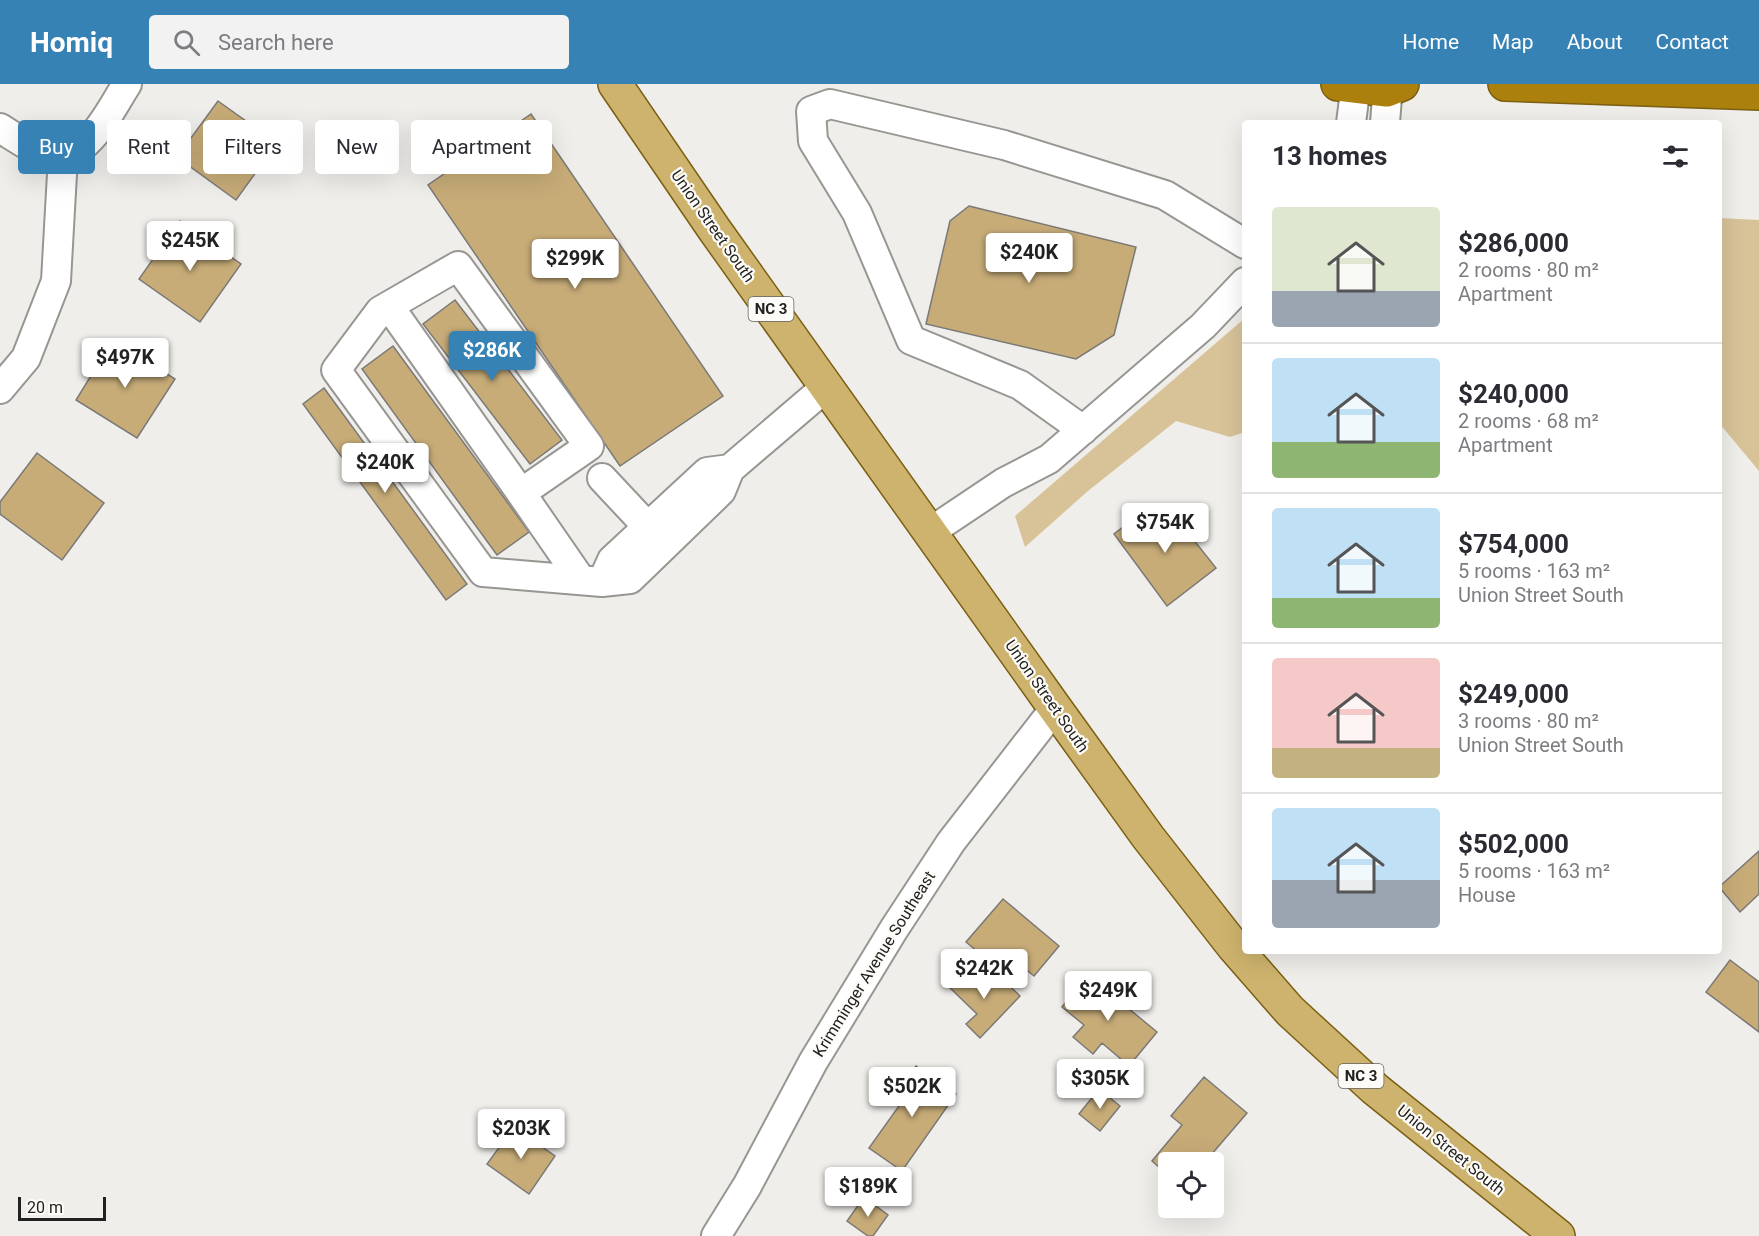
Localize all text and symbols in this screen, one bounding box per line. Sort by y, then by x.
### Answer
search box [149,15,569,69]
text: Homiq [30,26,113,59]
icon: search [170,26,203,59]
text: Search here [218,30,334,55]
text: Home [1403,30,1459,54]
text: Map [1492,30,1534,54]
text: About [1567,30,1623,54]
text: Contact [1656,30,1729,54]
chip: Buy [18,120,95,174]
chip: Rent [107,120,191,174]
chip: Filters [203,120,303,174]
chip: New [315,120,399,174]
chip: Apartment [411,120,552,174]
icon: filters [1659,140,1692,173]
text: 13 homes [1272,141,1387,171]
street label: Union Street South [667,166,759,286]
pin: $245K [148,221,232,272]
text: $245K [161,228,219,252]
text: $286,000 [1458,228,1569,258]
icon: home [1320,231,1392,303]
pin: $240K [987,233,1071,284]
pin: $299K [533,239,617,290]
text: $240K [1000,240,1058,264]
text: $299K [546,246,604,270]
text: 2 rooms · 80 m² [1458,258,1599,282]
text: Apartment [1458,282,1553,306]
road number: NC 3 [748,297,794,321]
pin: $286K [450,331,534,382]
pin: $497K [83,338,167,389]
text: $286K [463,338,521,362]
text: $497K [96,345,154,369]
text: $240,000 [1458,379,1569,409]
icon: home [1320,382,1392,454]
text: 2 rooms · 68 m² [1458,409,1599,433]
text: Apartment [1458,433,1553,457]
pin: $240K [343,443,427,494]
text: $240K [356,450,414,474]
pin: $754K [1123,503,1207,554]
text: $754K [1136,510,1194,534]
text: $754,000 [1458,529,1569,559]
icon: home [1320,532,1392,604]
text: 5 rooms · 163 m² [1458,559,1610,583]
text: Union Street South [1458,583,1624,607]
street label: Union Street South [1001,636,1093,756]
text: $249,000 [1458,679,1569,709]
icon: home [1320,682,1392,754]
text: 3 rooms · 80 m² [1458,709,1599,733]
text: Union Street South [1458,733,1624,757]
text: $502,000 [1458,829,1569,859]
icon: home [1320,832,1392,904]
text: 5 rooms · 163 m² [1458,859,1610,883]
street label: Krimminger Avenue Southeast [809,868,939,1060]
text: House [1458,883,1516,907]
pin: $242K [942,949,1026,1000]
text: $242K [955,956,1013,980]
pin: $249K [1066,971,1150,1022]
text: $249K [1079,978,1137,1002]
pin: $305K [1058,1059,1142,1110]
road number: NC 3 [1338,1064,1384,1088]
text: $305K [1071,1066,1129,1090]
pin: $502K [870,1067,954,1118]
text: $502K [883,1074,941,1098]
street label: Union Street South [1393,1101,1509,1199]
pin: $203K [479,1109,563,1160]
text: $203K [492,1116,550,1140]
map controls [1158,1152,1224,1218]
button: locate [1158,1152,1224,1218]
pin: $189K [826,1167,910,1218]
text: $189K [839,1174,897,1198]
scale bar [18,1194,106,1222]
text: 20 m [27,1198,63,1217]

